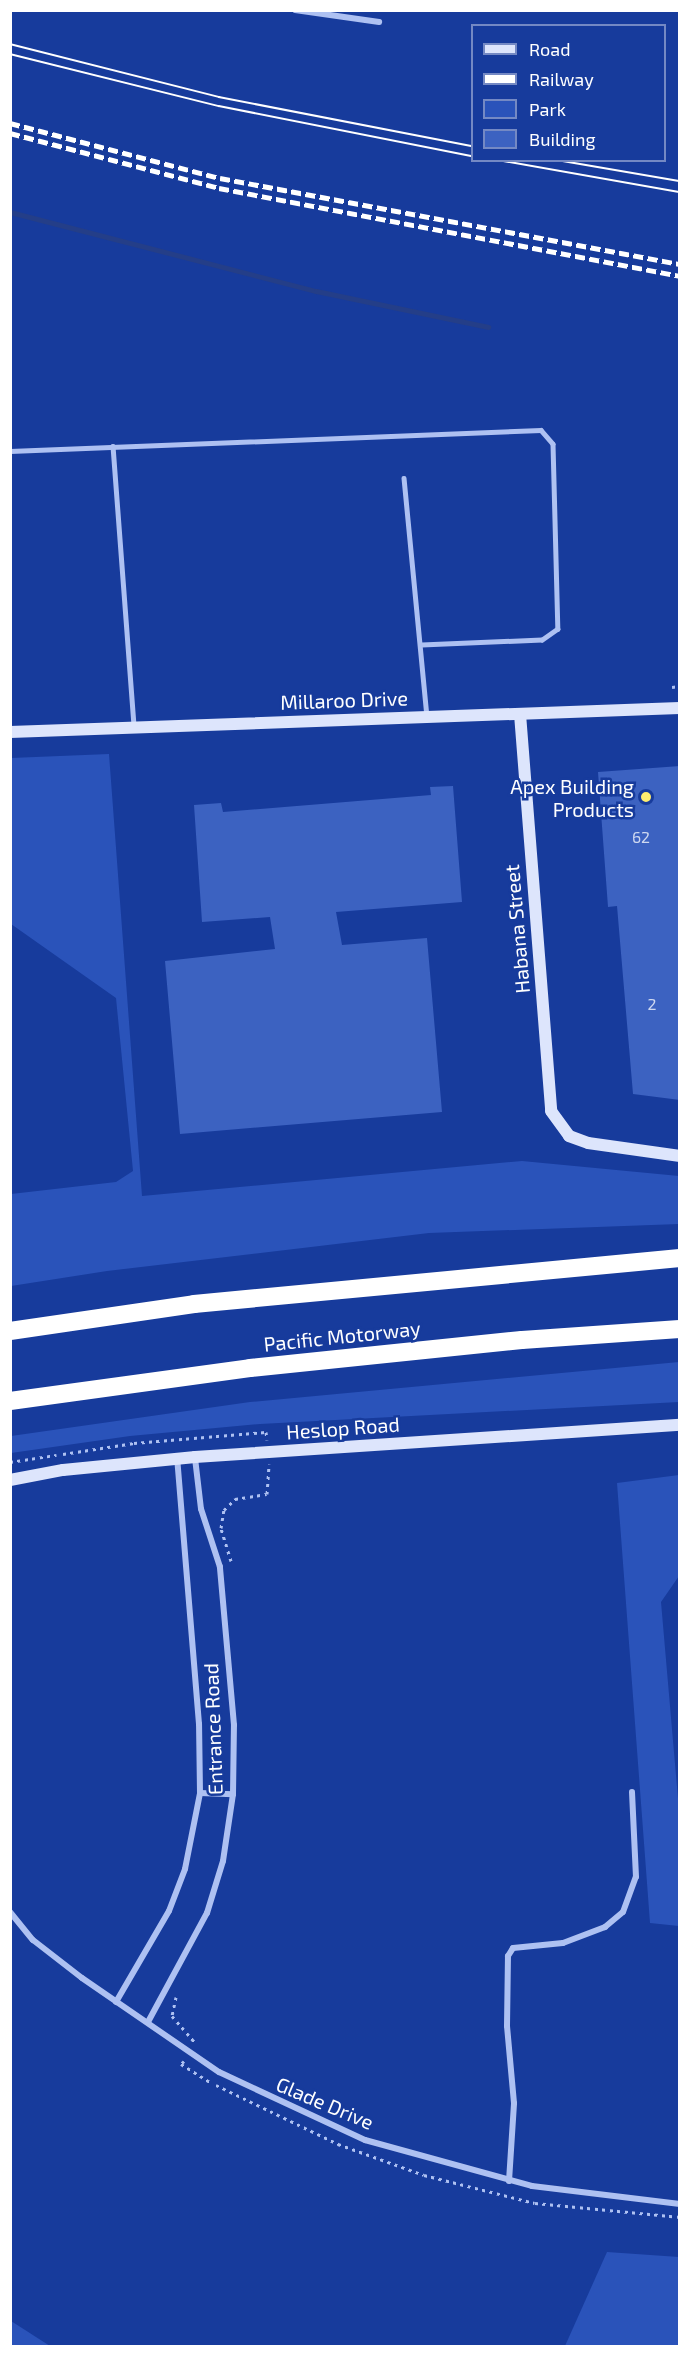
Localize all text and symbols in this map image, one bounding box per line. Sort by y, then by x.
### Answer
legend [471,24,666,162]
text: Road [529,38,570,60]
text: Railway [529,68,594,90]
text: Park [529,98,566,120]
text: Building [529,128,596,150]
street label: Millaroo Drive [280,686,408,714]
place label: Apex Building Products [510,774,634,821]
marker: Apex Building Products [639,790,653,804]
house number: 62 [632,827,650,847]
street label: Habana Street [499,864,535,994]
house number: 2 [648,994,656,1014]
street label: Pacific Motorway [262,1316,422,1356]
street label: Heslop Road [285,1412,401,1444]
street label: Entrance Road [199,1663,227,1795]
street label: Glade Drive [273,2072,377,2134]

